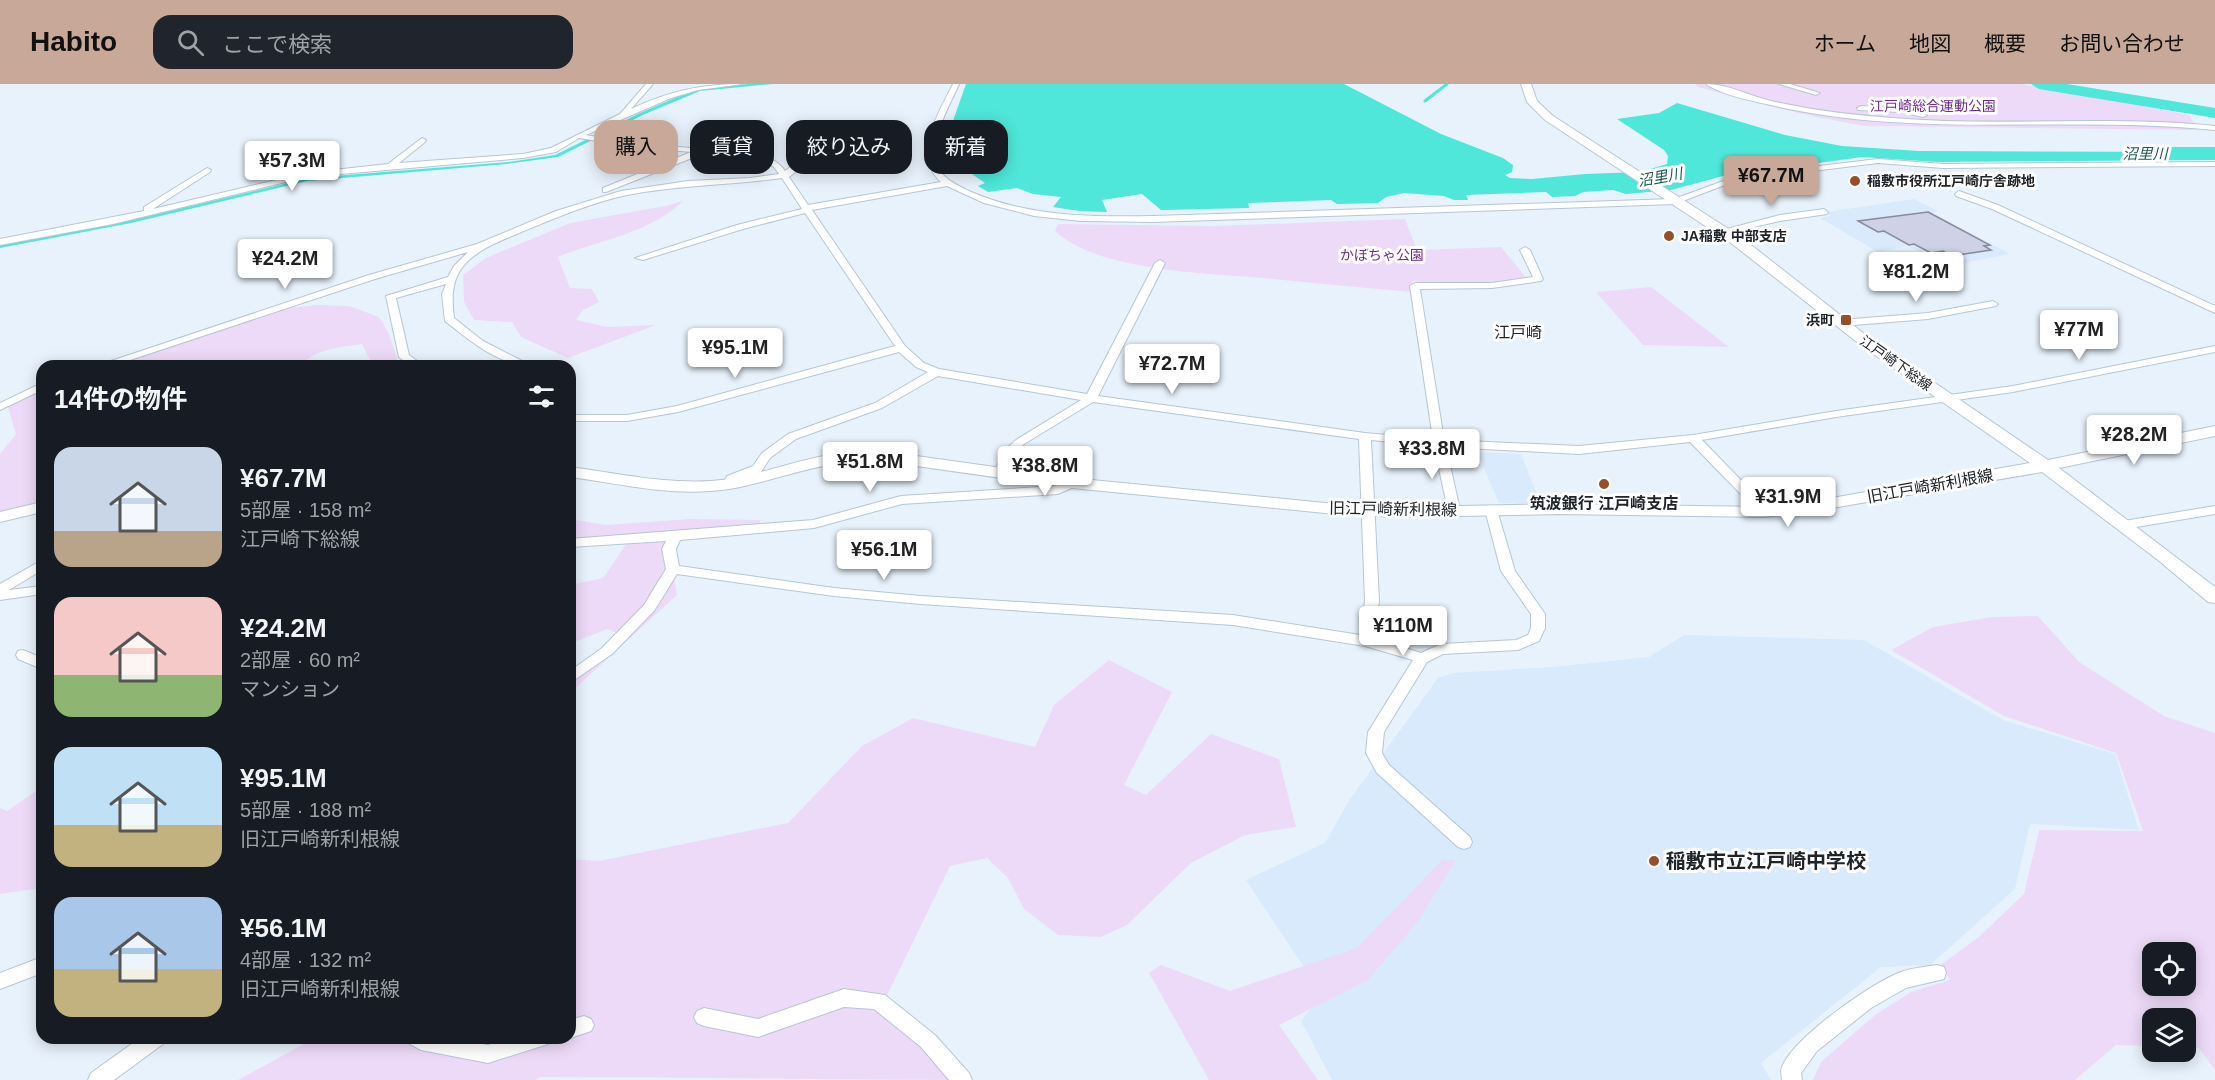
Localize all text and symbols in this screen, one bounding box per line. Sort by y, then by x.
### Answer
search box [153,15,573,69]
text: Habito [30,26,117,57]
icon: search [174,26,207,59]
text: ここで検索 [222,32,332,57]
text: ホーム [1814,32,1876,55]
text: 地図 [1909,32,1951,55]
text: 概要 [1984,32,2026,55]
text: お問い合わせ [2059,32,2185,55]
park label: 江戸崎総合運動公園 [1870,98,1996,114]
chip: 購入 [594,120,678,174]
chip: 賃貸 [690,120,774,174]
chip: 絞り込み [786,120,912,174]
chip: 新着 [924,120,1008,174]
pin: ¥57.3M [243,141,341,192]
water label: 沼里川 [2122,145,2169,162]
text: ¥57.3M [259,149,325,171]
pin: ¥67.7M [1722,156,1820,207]
water label: 沼里川 [1636,164,1686,189]
text: ¥67.7M [1738,164,1804,186]
place label: 稲敷市役所江戸崎庁舎跡地 [1867,173,2035,189]
marker: 稲敷市役所江戸崎庁舎跡地 [1848,174,1862,188]
place label: JA稲敷 中部支店 [1681,228,1787,244]
marker: JA稲敷 中部支店 [1662,229,1676,243]
pin: ¥24.2M [236,239,334,290]
text: ¥24.2M [252,247,318,269]
park label: かぼちゃ公園 [1340,247,1424,263]
pin: ¥81.2M [1867,252,1965,303]
text: ¥81.2M [1883,260,1949,282]
pin: ¥77M [2043,310,2115,361]
place label: 浜町 [1806,312,1834,328]
marker: 浜町 [1839,313,1853,327]
text: ¥77M [2054,318,2104,340]
district label: 江戸崎 [1494,324,1542,341]
pin: ¥95.1M [686,328,784,379]
street label: 江戸崎下総線 [1857,332,1935,394]
text: ¥95.1M [702,336,768,358]
pin: ¥72.7M [1123,344,1221,395]
text: ¥72.7M [1139,352,1205,374]
icon: filters [525,380,558,413]
text: 14件の物件 [54,384,187,414]
pin: ¥28.2M [2085,415,2183,466]
text: ¥28.2M [2101,423,2167,445]
pin: ¥33.8M [1383,429,1481,480]
text: ¥33.8M [1399,437,1465,459]
pin: ¥51.8M [821,442,919,493]
pin: ¥38.8M [996,446,1094,497]
text: ¥51.8M [837,450,903,472]
text: ¥38.8M [1012,454,1078,476]
text: ¥67.7M [240,463,327,493]
street label: 旧江戸崎新利根線 [1865,467,1995,505]
icon: home [102,471,174,543]
marker: 筑波銀行 江戸崎支店 [1597,477,1611,491]
pin: ¥31.9M [1739,477,1837,528]
text: ¥31.9M [1755,485,1821,507]
place label: 筑波銀行 江戸崎支店 [1530,495,1678,512]
text: 5部屋 · 158 m² [240,499,371,521]
street label: 旧江戸崎新利根線 [1329,499,1457,519]
text: 江戸崎下総線 [240,528,360,550]
pin: ¥56.1M [835,530,933,581]
text: ¥56.1M [851,538,917,560]
pin: ¥110M [1361,606,1445,657]
text: ¥24.2M [240,613,327,643]
text: ¥110M [1373,614,1433,636]
icon: home [102,621,174,693]
text: 2部屋 · 60 m² [240,649,360,671]
text: マンション [240,678,340,700]
text: ¥95.1M [240,763,327,793]
icon: home [102,771,174,843]
text: 5部屋 · 188 m² [240,799,371,821]
text: 旧江戸崎新利根線 [240,828,400,850]
place label: 稲敷市立江戸崎中学校 [1666,850,1866,872]
marker: 稲敷市立江戸崎中学校 [1647,854,1661,868]
text: ¥56.1M [240,913,327,943]
icon: home [102,921,174,993]
map controls [2142,942,2196,1062]
button: locate [2142,942,2196,996]
text: 4部屋 · 132 m² [240,949,371,971]
text: 旧江戸崎新利根線 [240,978,400,1000]
button: layers [2142,1008,2196,1062]

